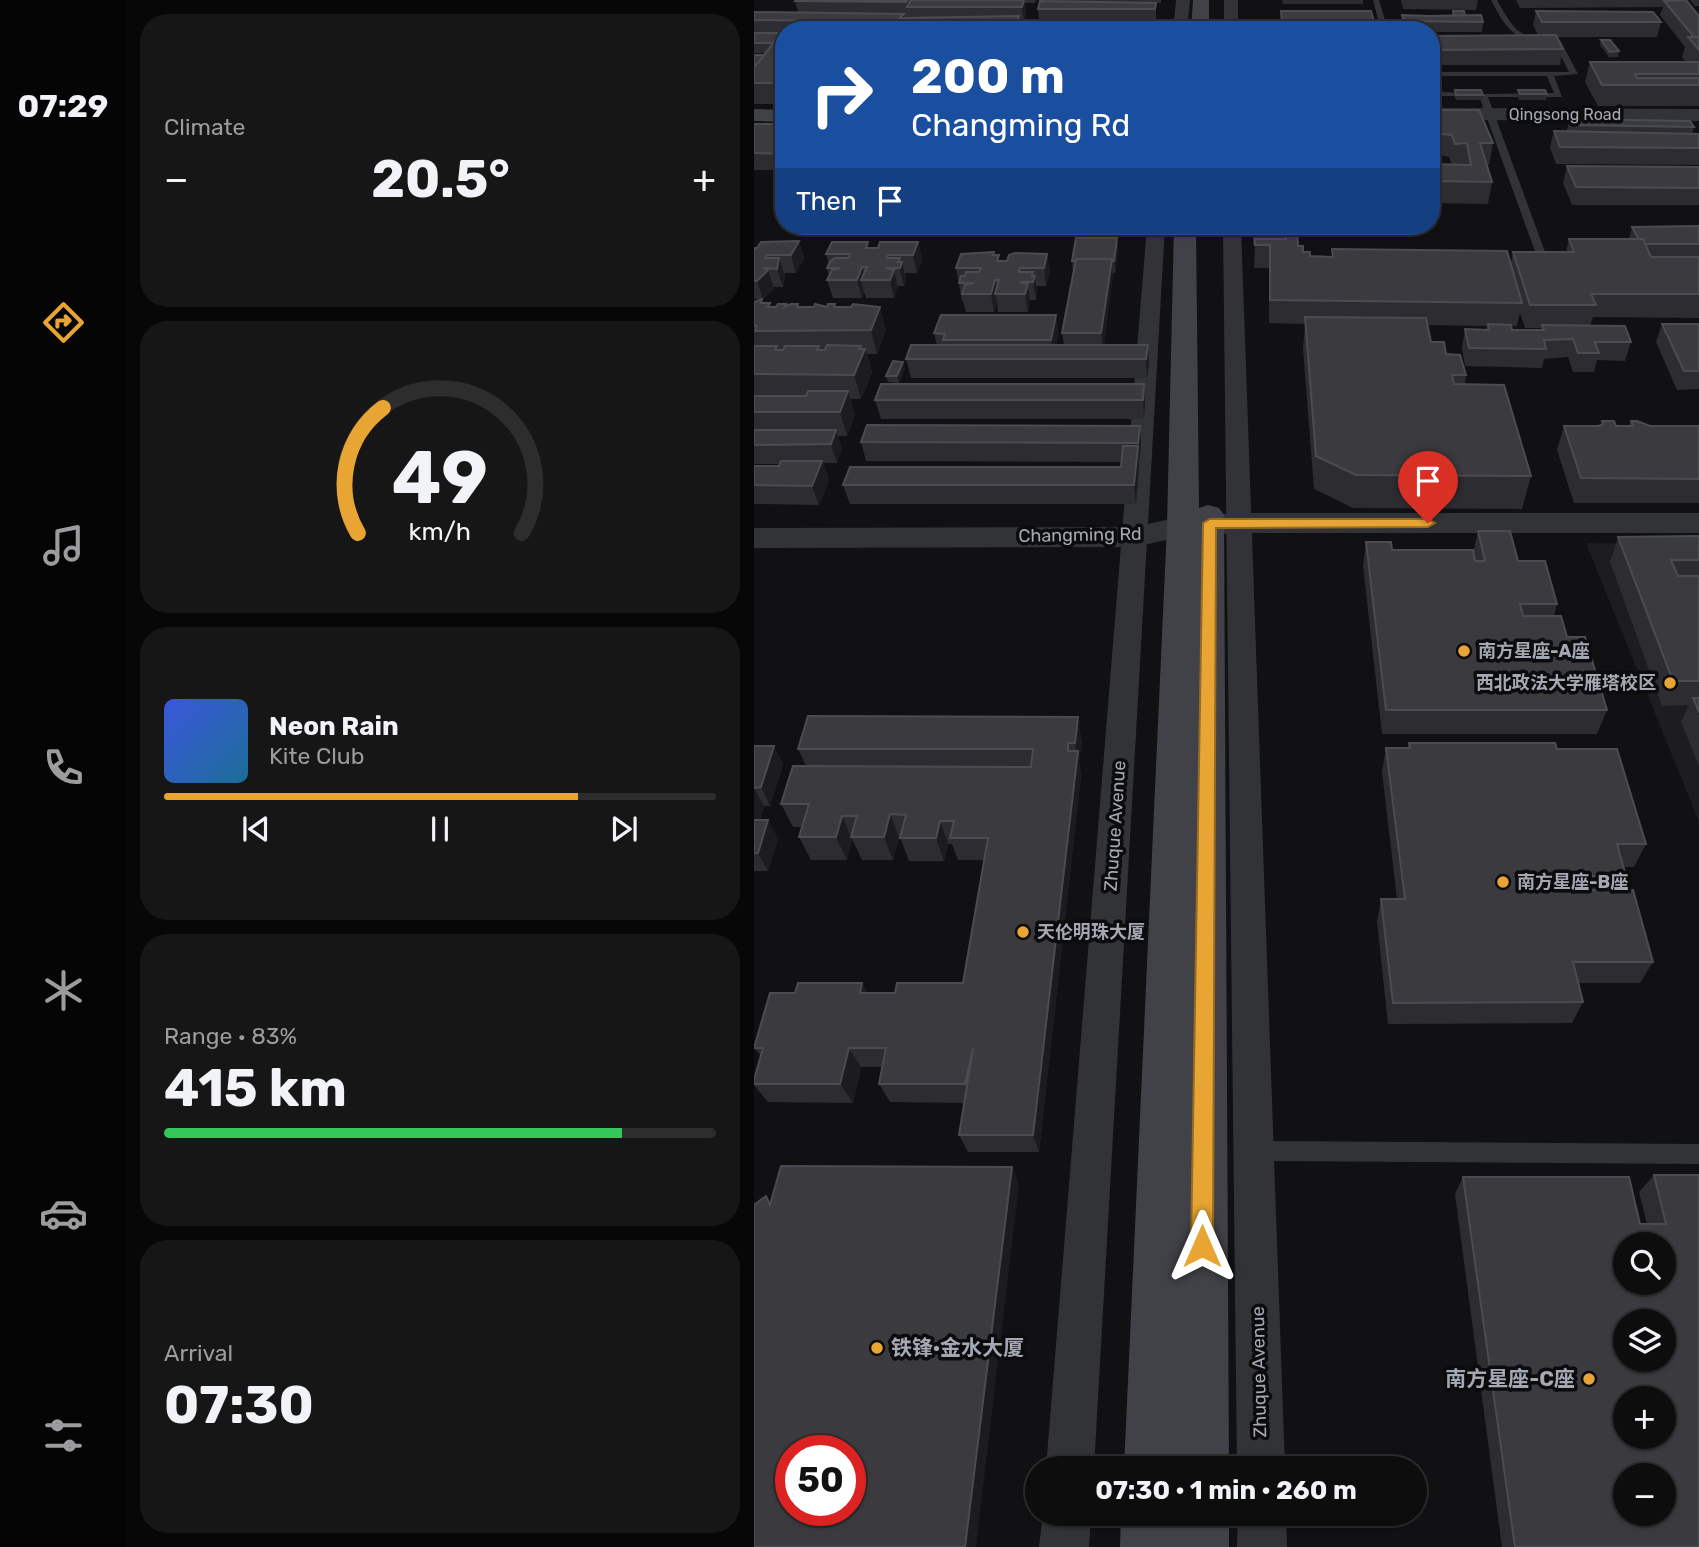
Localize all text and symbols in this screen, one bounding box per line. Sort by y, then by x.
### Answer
text: 200 m [911,47,1065,105]
icon: right [796,49,887,140]
text: 07:29 [18,87,108,125]
street label: Qingsong Road [1509,105,1621,124]
text: Changming Rd [911,106,1130,144]
text: Climate [164,113,245,141]
text: 20.5° [371,148,510,210]
text: − [164,156,189,202]
text: + [692,156,716,202]
icon: arrive [871,182,909,220]
text: Then [796,186,857,217]
icon: directions [39,298,88,347]
text: 49 [392,435,488,521]
pin [1398,451,1458,523]
icon: arrive [1409,462,1447,500]
text: km/h [409,517,471,546]
icon: music [39,521,88,570]
street label: Changming Rd [1018,523,1142,547]
place label: 南方星座-A座 [1478,640,1589,662]
marker: 南方星座-A座 [1456,643,1472,659]
place label: 西北政法大学雁塔校区 [1476,672,1656,694]
marker: 西北政法大学雁塔校区 [1662,675,1678,691]
text: Neon Rain [269,711,399,742]
text: Kite Club [269,742,364,770]
icon: phone [39,743,88,792]
street label: Zhuque Avenue [1099,760,1131,892]
icon: previous [237,810,275,848]
icon: pause [421,810,459,848]
icon: next [605,810,643,848]
place label: 南方星座-B座 [1517,871,1628,893]
marker: 南方星座-B座 [1495,874,1511,890]
place label: 天伦明珠大厦 [1037,921,1145,943]
marker: 天伦明珠大厦 [1015,924,1031,940]
icon: climate [39,966,88,1015]
text: Range · 83% [164,1022,297,1050]
text: 415 km [164,1057,347,1119]
icon: car [39,1189,88,1238]
position arrow [1165,1209,1239,1283]
map controls [1613,1232,1676,1526]
button: search [1613,1232,1676,1295]
street label: Zhuque Avenue [1247,1306,1271,1438]
button: layers [1613,1309,1676,1372]
place label: 铁锋·金水大厦 [891,1335,1024,1360]
text: Arrival [164,1339,233,1367]
marker: 铁锋·金水大厦 [869,1340,885,1356]
place label: 南方星座-C座 [1445,1366,1575,1391]
marker: 南方星座-C座 [1581,1371,1597,1387]
text: 07:30 [164,1374,314,1436]
button: + [1613,1386,1676,1449]
icon: filters [39,1411,88,1460]
speed limit sign: 50 [775,1435,866,1526]
button: − [1613,1463,1676,1526]
text: 07:30 · 1 min · 260 m [1095,1475,1357,1506]

